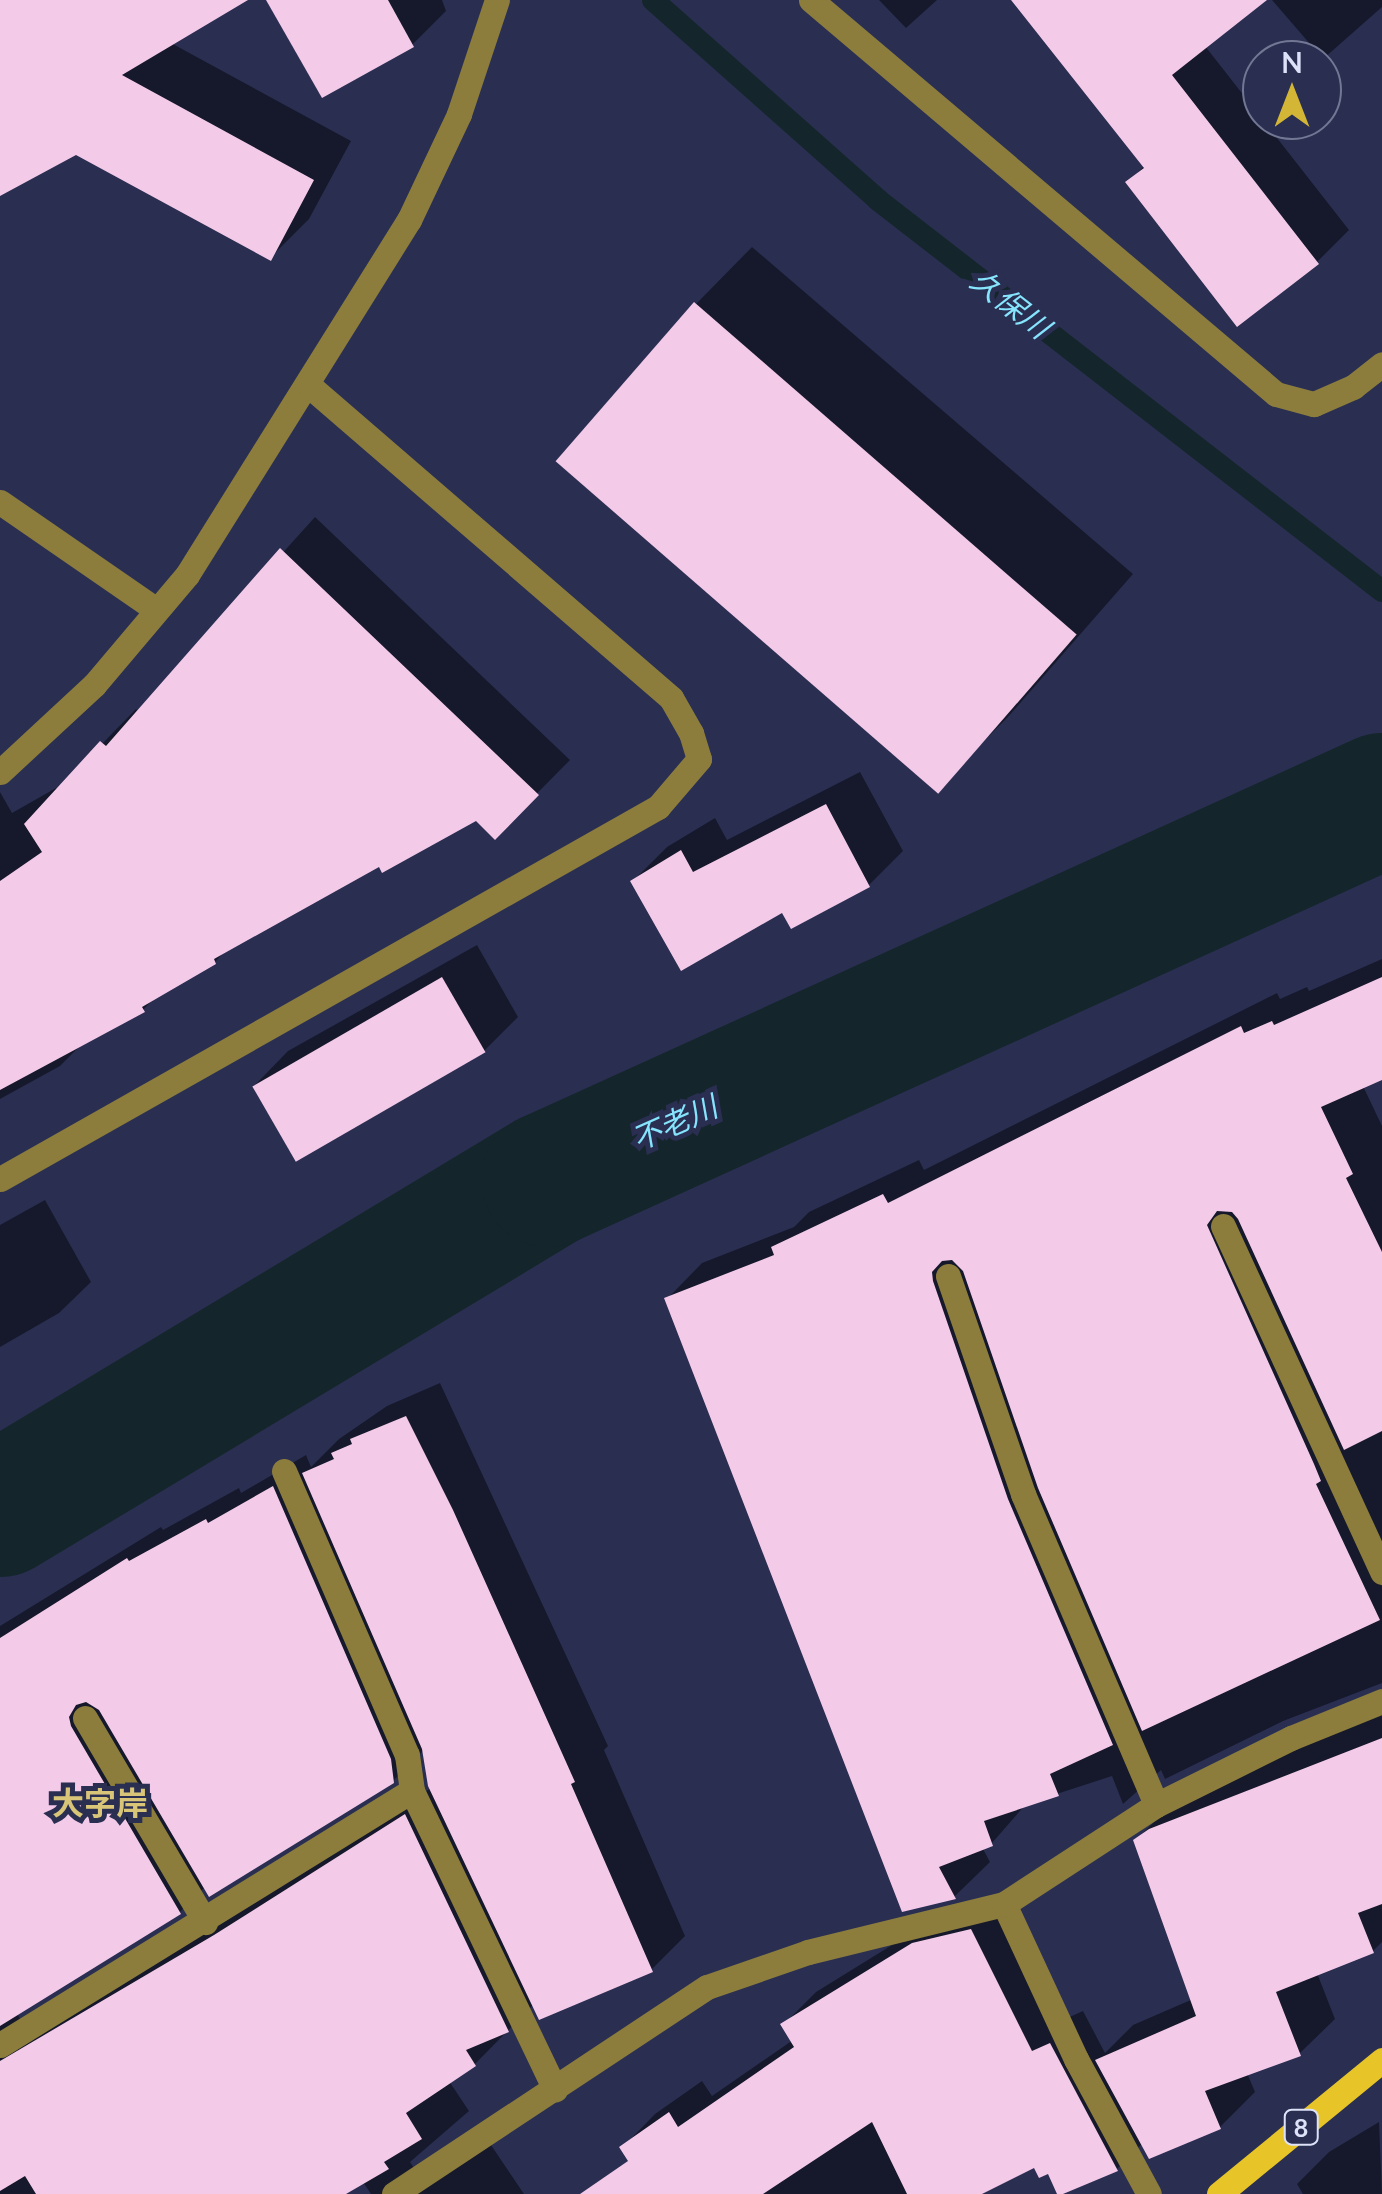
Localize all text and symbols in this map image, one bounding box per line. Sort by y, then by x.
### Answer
north arrow [1242,40,1342,140]
text: N [1281,45,1303,79]
water label: 久保川 [964,261,1058,345]
water label: 不老川 [626,1087,722,1157]
district label: 大字岸 [52,1784,148,1822]
road number: 8 [1284,2107,1318,2147]

